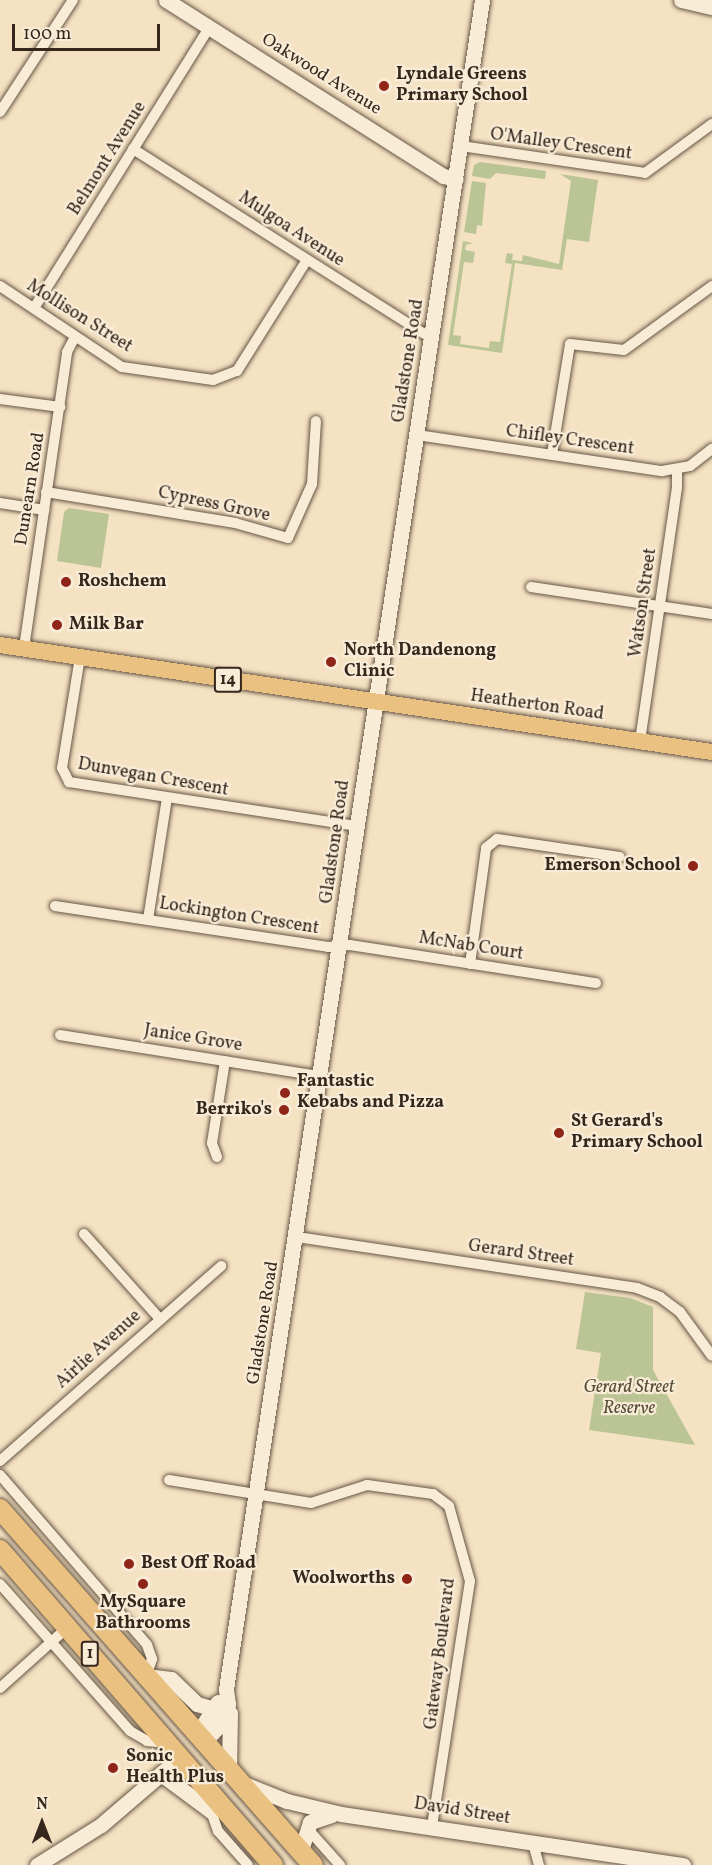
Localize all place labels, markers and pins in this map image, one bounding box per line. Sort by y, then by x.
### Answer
place label: Lyndale Greens Primary School [396,65,528,107]
marker: Lyndale Greens Primary School [377,79,391,93]
place label: Roshchem [78,571,167,593]
marker: Roshchem [59,575,73,589]
place label: Milk Bar [69,614,144,636]
marker: Milk Bar [50,618,64,632]
place label: North Dandenong Clinic [344,641,496,684]
marker: North Dandenong Clinic [322,653,340,671]
place label: Emerson School [545,855,681,877]
marker: Emerson School [686,859,700,873]
place label: Fantastic Kebabs and Pizza [297,1072,444,1114]
marker: Fantastic Kebabs and Pizza [278,1086,292,1100]
place label: Berriko's [196,1099,272,1121]
marker: Berriko's [277,1103,291,1117]
place label: St Gerard's Primary School [571,1112,703,1154]
marker: St Gerard's Primary School [552,1126,566,1140]
place label: Best Off Road [141,1553,255,1575]
marker: Best Off Road [122,1557,136,1571]
place label: Woolworths [292,1568,395,1590]
marker: Woolworths [400,1572,414,1586]
marker: MySquare Bathrooms [136,1577,150,1591]
place label: MySquare Bathrooms [96,1593,190,1636]
place label: Sonic Health Plus [126,1747,224,1790]
marker: Sonic Health Plus [104,1759,122,1777]

